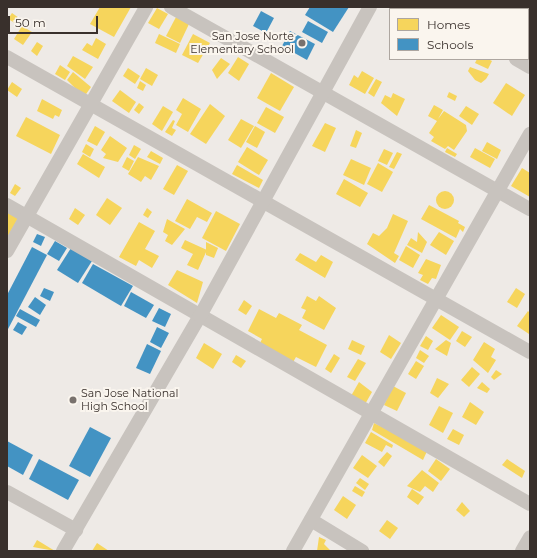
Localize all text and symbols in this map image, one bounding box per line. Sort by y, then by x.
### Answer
scale bar [10,8,100,34]
legend [389,8,529,60]
text: 50 m [15,15,46,30]
text: Homes [427,17,470,32]
place label: San Jose Norte Elementary School [190,30,294,56]
text: Schools [427,37,473,52]
marker: San Jose Norte Elementary School [297,38,307,48]
place label: San Jose National High School [81,387,179,413]
marker: San Jose National High School [68,395,78,405]

